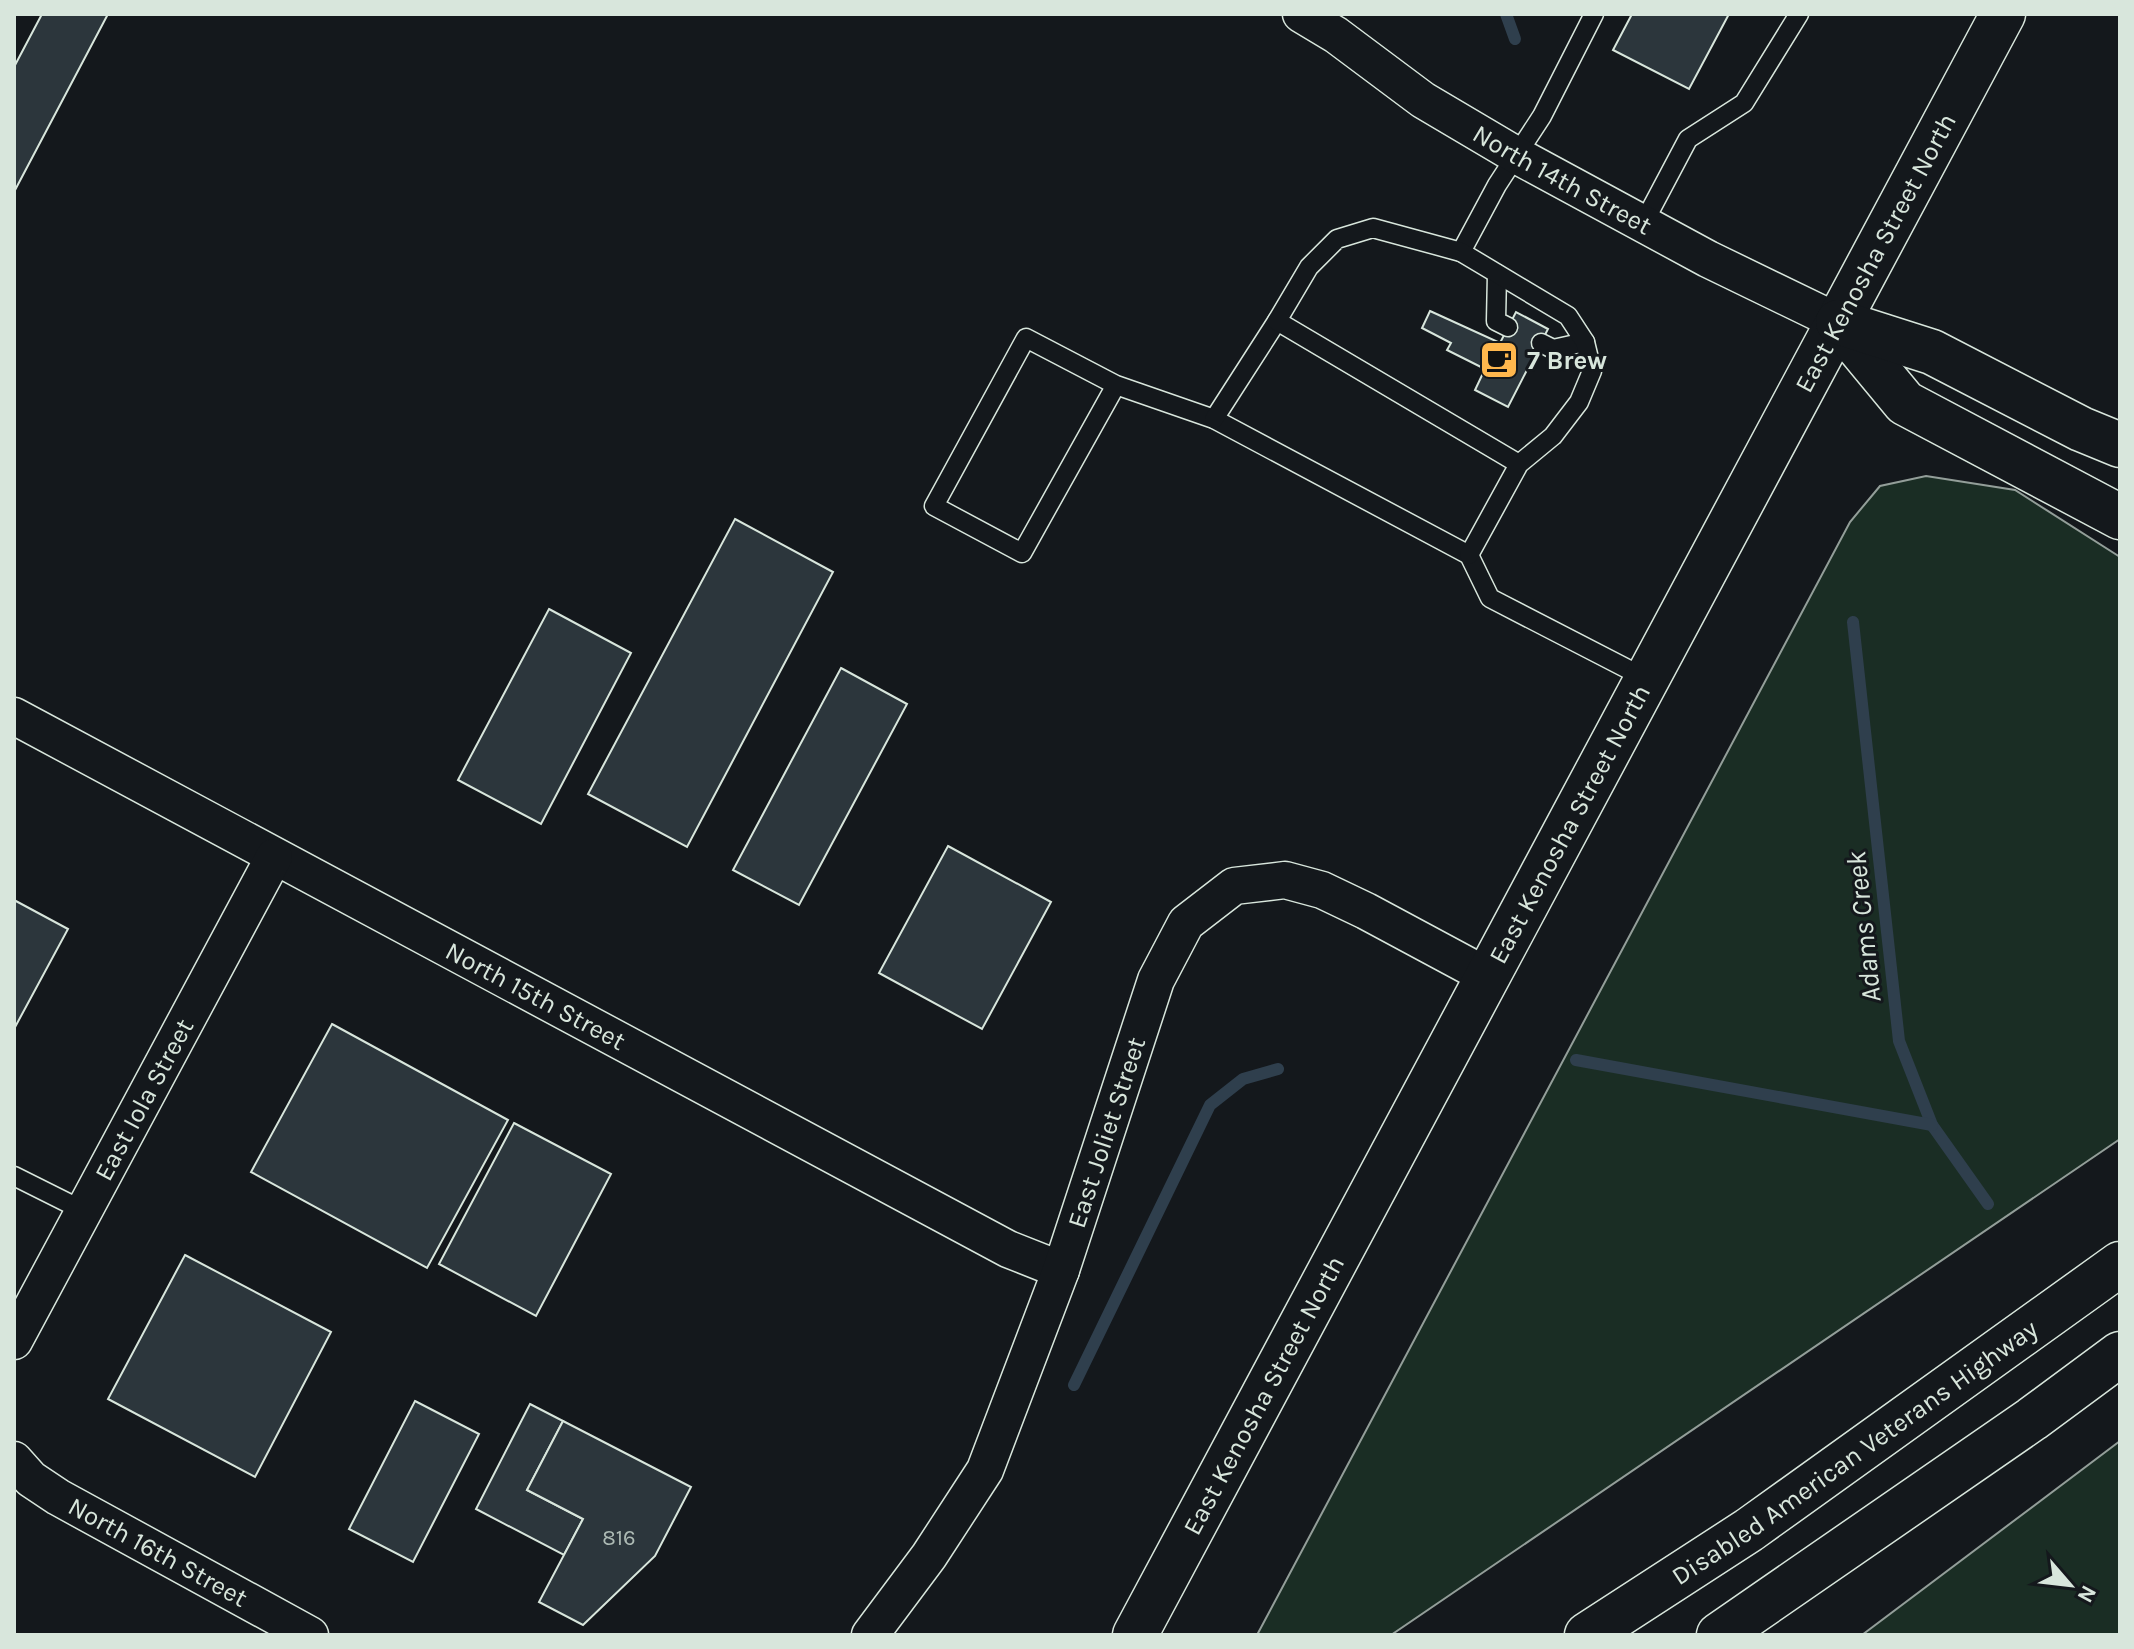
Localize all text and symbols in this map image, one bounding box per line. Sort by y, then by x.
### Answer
street label: East Kenosha Street North [1788,108,1963,398]
street label: North 14th Street [1467,118,1657,242]
cafe icon: 7 Brew [1478,339,1520,381]
place label: 7 Brew [1527,345,1607,376]
street label: East Kenosha Street North [1482,679,1657,969]
water label: Adams Creek [1839,849,1888,1004]
street label: North 15th Street [440,935,631,1057]
street label: East Iola Street [88,1013,200,1186]
street label: East Joliet Street [1061,1033,1152,1232]
street label: East Kenosha Street North [1177,1251,1351,1540]
street label: Disabled American Veterans Highway [1666,1313,2044,1592]
street label: North 16th Street [63,1491,253,1614]
house number: 816 [602,1525,636,1551]
north arrow [2030,1545,2110,1625]
text: N [2072,1581,2102,1607]

